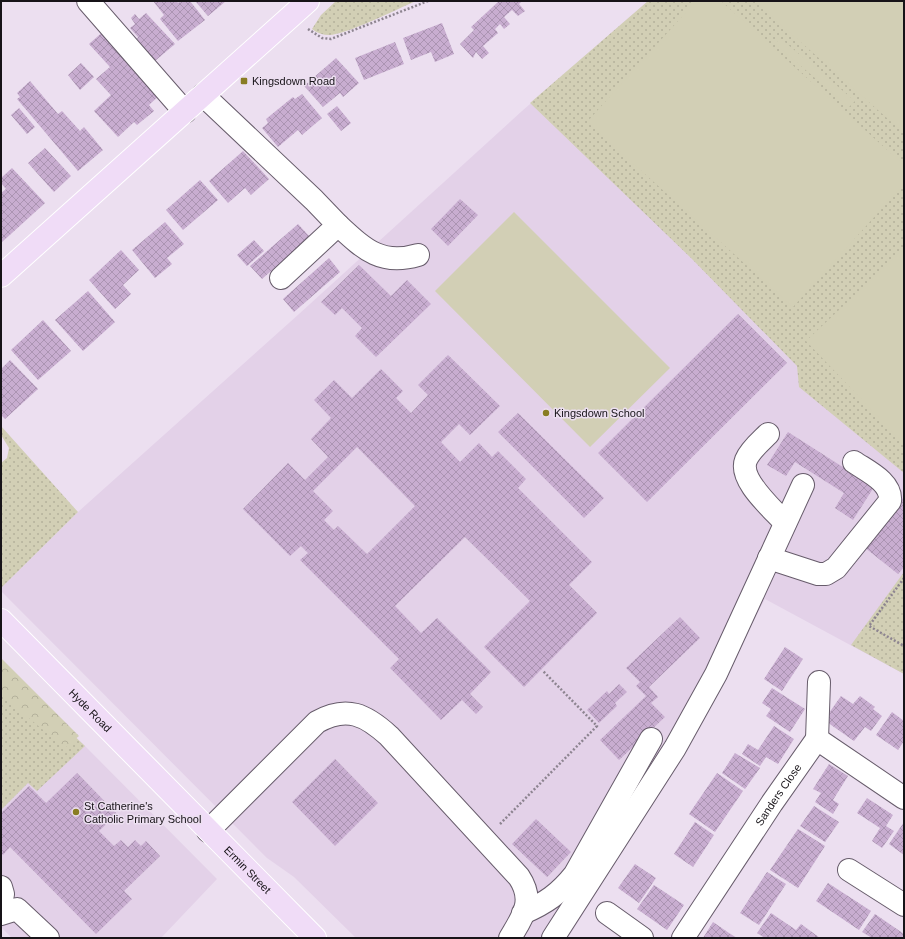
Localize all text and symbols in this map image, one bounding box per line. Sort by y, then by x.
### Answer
place label: Kingsdown Road [252,75,335,87]
marker: Kingsdown Road [239,76,249,86]
place label: Kingsdown School [554,407,645,419]
marker: Kingsdown School [541,408,551,418]
street label: Hyde Road [67,687,114,734]
street label: Sanders Close [753,762,804,828]
place label: St Catherine's Catholic Primary School [84,800,201,825]
marker: St Catherine's Catholic Primary School [71,807,81,817]
street label: Ermin Street [222,844,273,896]

